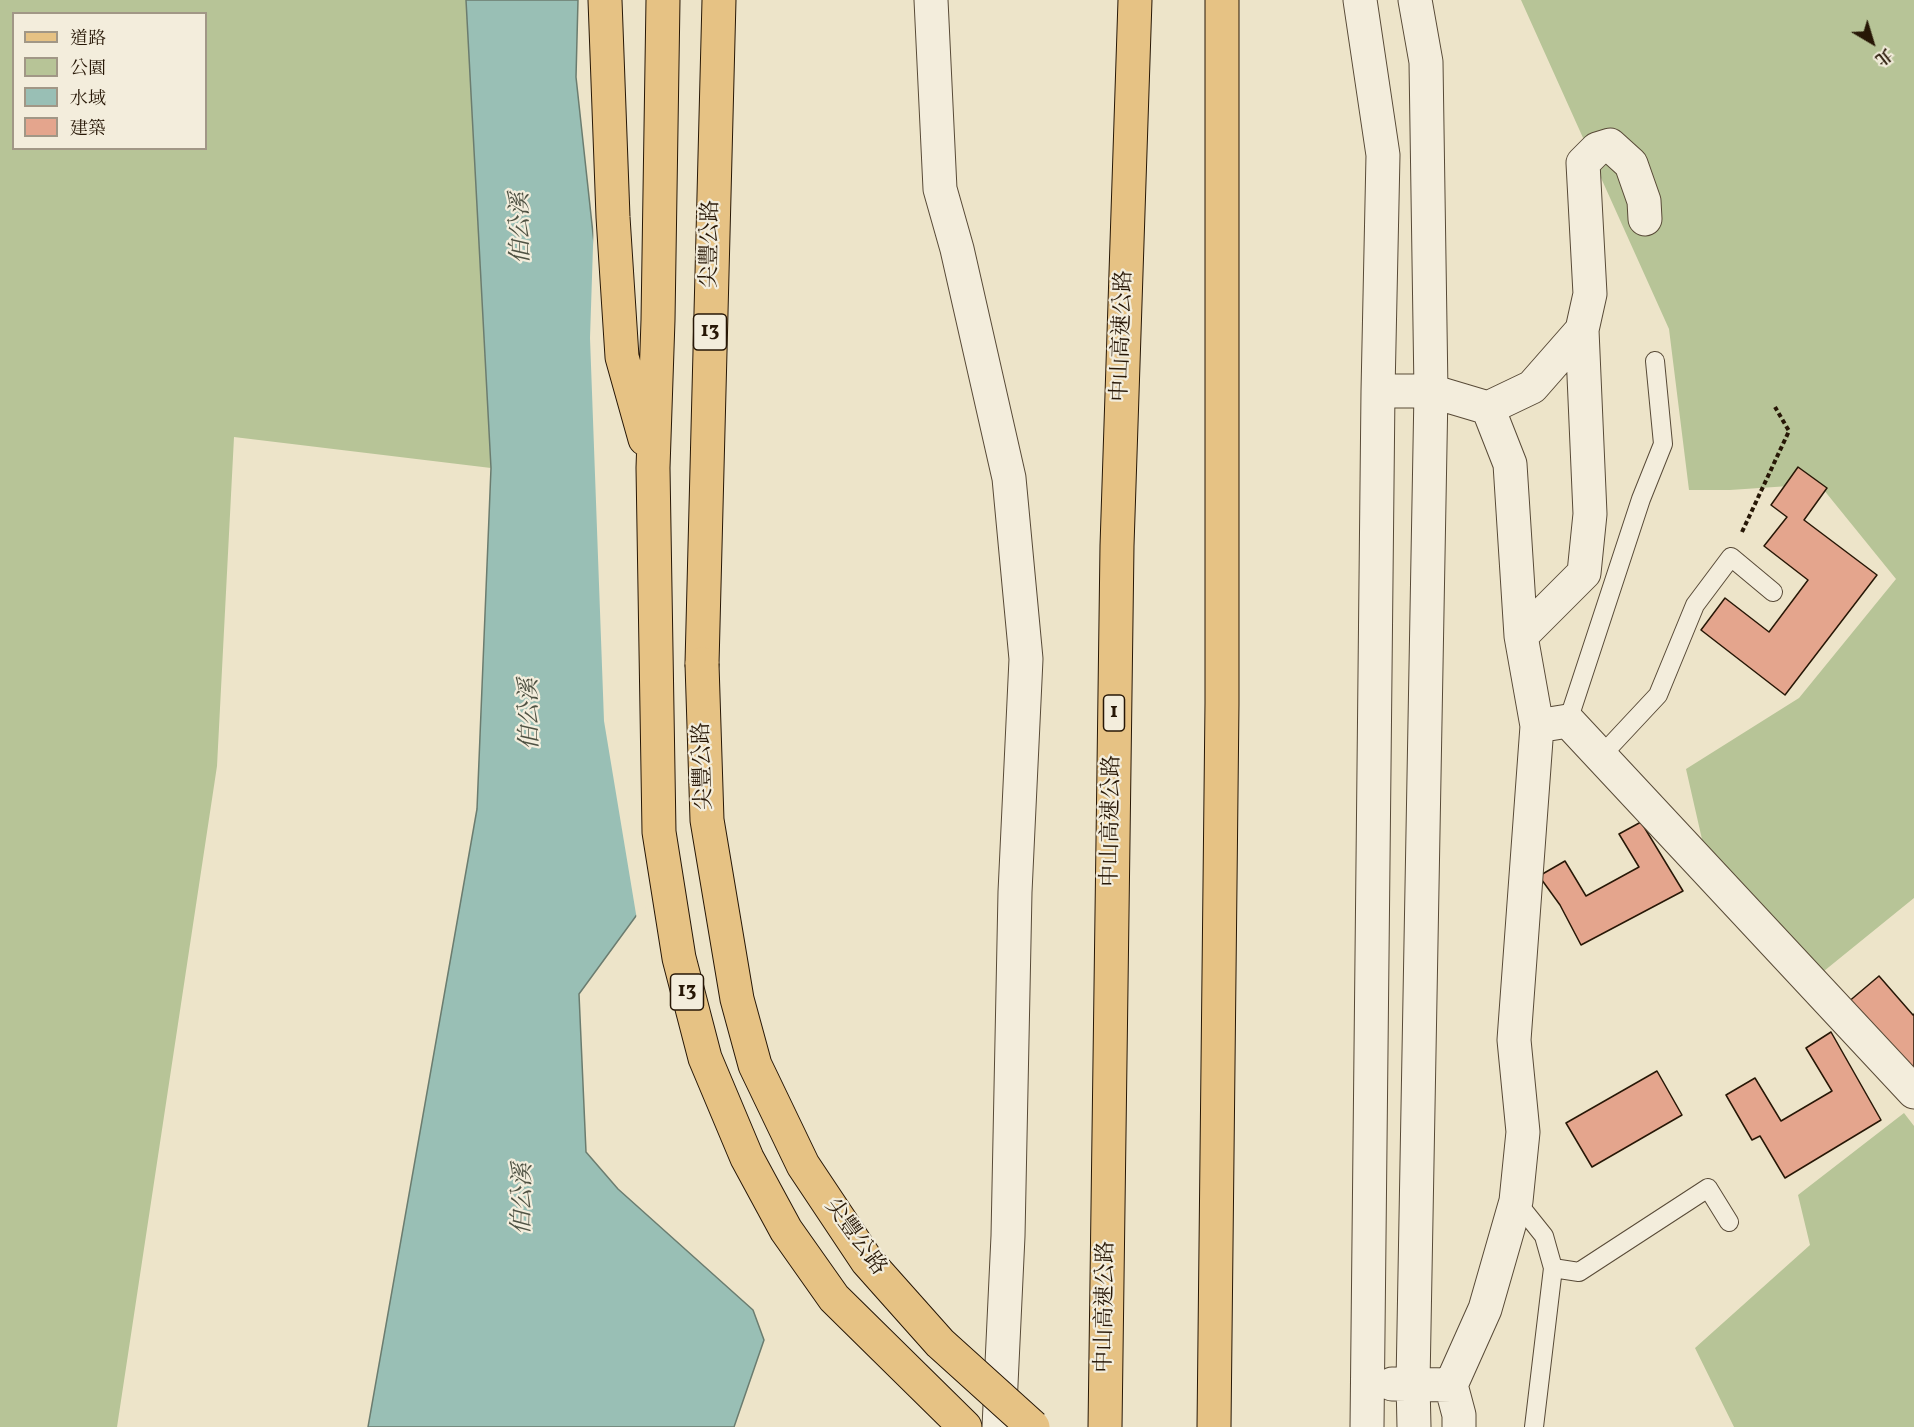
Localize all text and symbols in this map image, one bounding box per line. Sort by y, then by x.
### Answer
legend [12,12,207,150]
north arrow [1842,12,1902,72]
text: 道路 [70,27,106,52]
text: 北 [1870,43,1896,70]
text: 公園 [70,57,106,82]
text: 水域 [70,87,106,112]
text: 建築 [70,117,106,142]
water label: 伯公溪 [508,192,538,264]
street label: 尖豐公路 [698,200,726,288]
street label: 中山高速公路 [1109,270,1139,402]
road number: 13 [694,314,726,350]
water label: 伯公溪 [517,678,547,750]
road number: 1 [1104,695,1124,731]
street label: 尖豐公路 [690,722,720,810]
street label: 中山高速公路 [1099,755,1127,887]
road number: 13 [670,974,704,1010]
water label: 伯公溪 [510,1163,540,1235]
street label: 尖豐公路 [817,1195,891,1281]
street label: 中山高速公路 [1093,1241,1121,1373]

